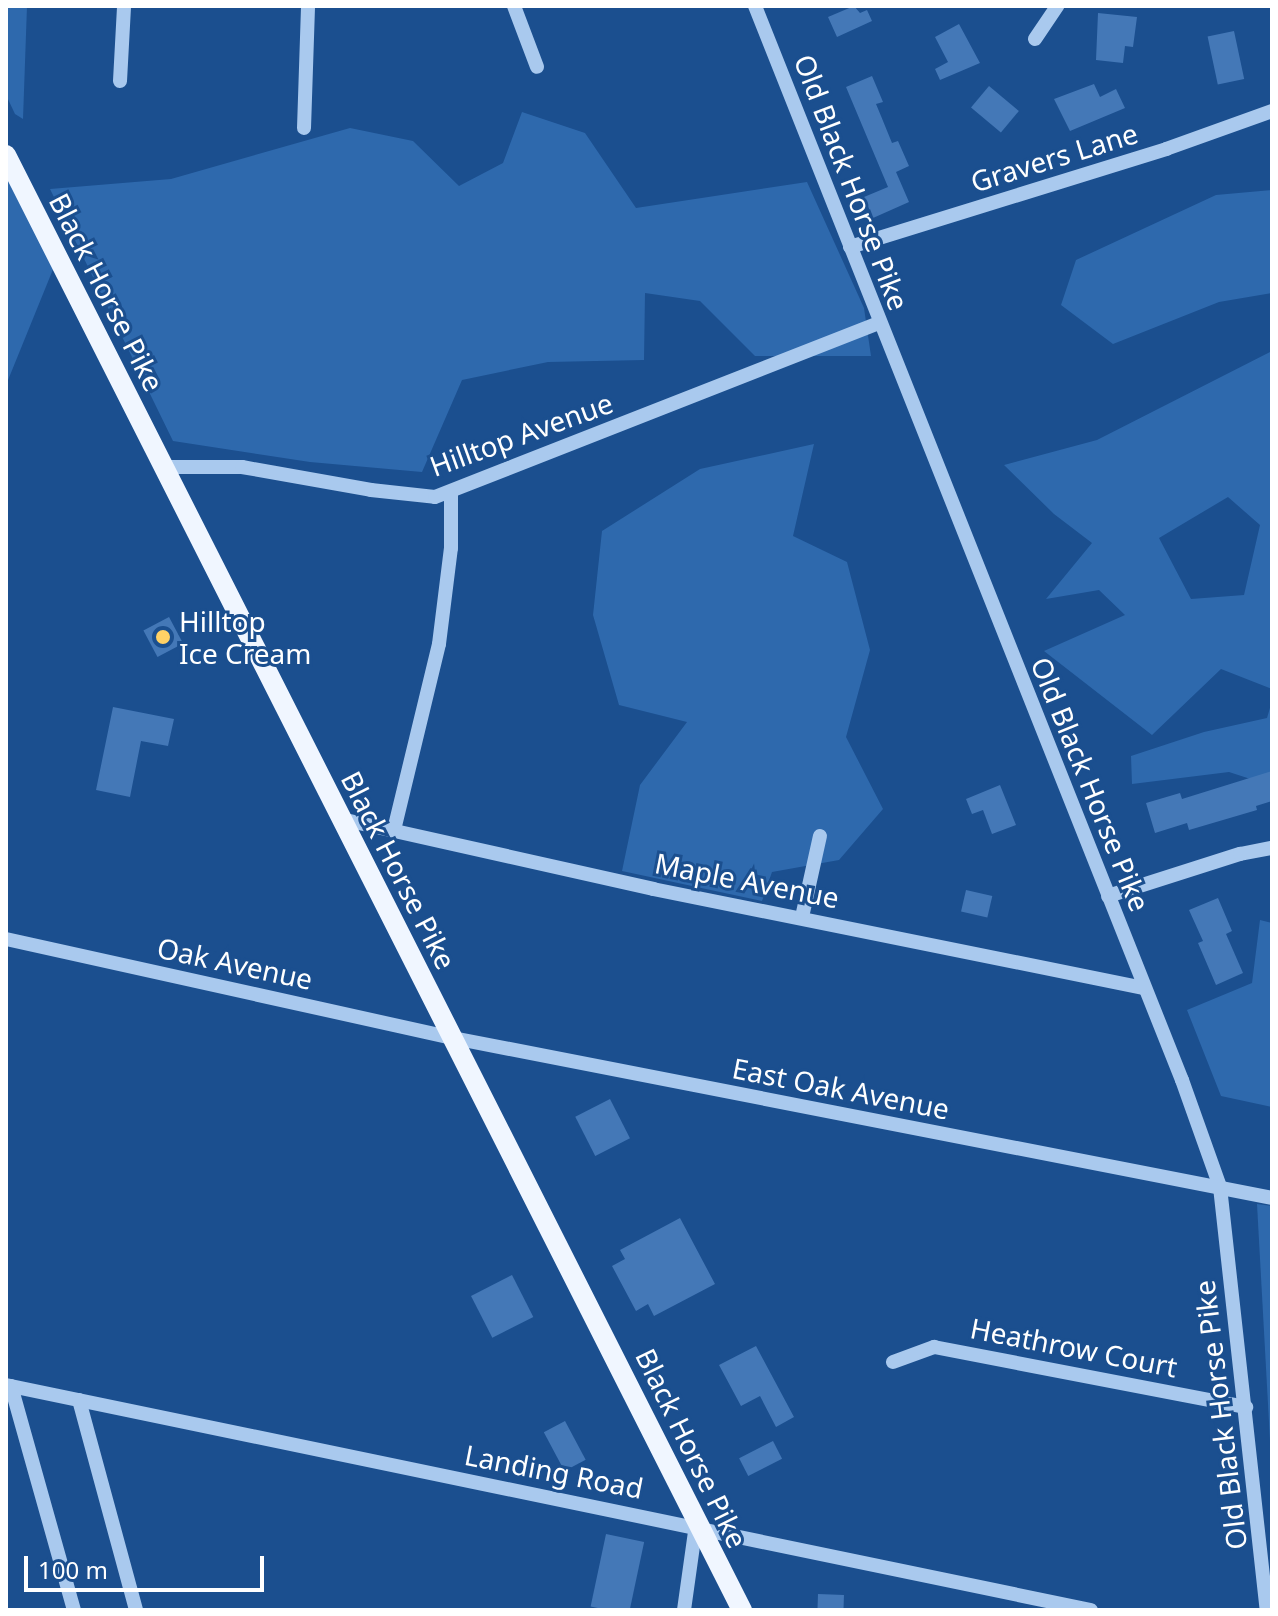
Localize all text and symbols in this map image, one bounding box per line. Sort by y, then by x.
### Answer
street label: Old Black Horse Pike [788,49,916,315]
street label: Gravers Lane [966,116,1142,198]
street label: Black Horse Pike [43,187,171,397]
street label: Hilltop Avenue [425,385,617,483]
place label: Hilltop Ice Cream [179,604,311,670]
marker: Hilltop Ice Cream [154,628,172,646]
street label: Old Black Horse Pike [1025,652,1157,916]
street label: Black Horse Pike [335,765,463,975]
street label: Maple Avenue [652,846,842,914]
street label: Oak Avenue [154,930,316,996]
street label: East Oak Avenue [730,1051,952,1125]
street label: Old Black Horse Pike [1187,1278,1253,1552]
street label: Heathrow Court [968,1310,1180,1384]
street label: Black Horse Pike [629,1343,755,1553]
street label: Landing Road [462,1437,646,1505]
scale bar [28,1540,268,1590]
text: 100 m [38,1553,108,1586]

